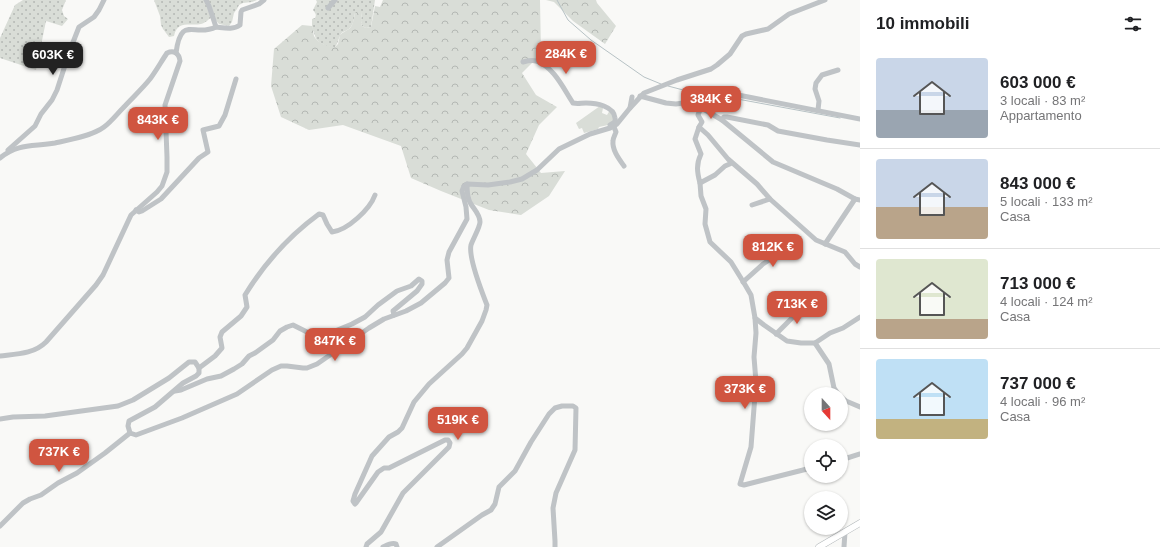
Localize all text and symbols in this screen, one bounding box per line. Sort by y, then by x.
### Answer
icon: filters [1122,13,1144,35]
text: 10 immobili [876,14,970,33]
pin: 284K € [533,41,599,75]
pin: 603K € [20,42,86,76]
text: 284K € [545,46,587,61]
text: 603K € [32,47,74,62]
text: 603 000 € [1000,73,1076,92]
icon: home [908,74,956,122]
pin: 384K € [678,86,744,120]
text: 384K € [690,91,732,106]
text: 3 locali · 83 m² [1000,93,1085,108]
pin: 843K € [125,107,191,141]
text: Appartamento [1000,108,1082,123]
text: 843K € [137,112,179,127]
text: 843 000 € [1000,174,1076,193]
icon: home [908,175,956,223]
text: 5 locali · 133 m² [1000,194,1092,209]
text: Casa [1000,209,1030,224]
pin: 812K € [740,234,806,268]
text: 812K € [752,239,794,254]
text: 713 000 € [1000,274,1076,293]
icon: home [908,275,956,323]
pin: 713K € [764,291,830,325]
text: 4 locali · 124 m² [1000,294,1092,309]
text: 713K € [776,296,818,311]
text: Casa [1000,309,1030,324]
pin: 847K € [302,328,368,362]
text: 847K € [314,333,356,348]
text: 737 000 € [1000,374,1076,393]
icon: home [908,375,956,423]
pin: 373K € [712,376,778,410]
text: 373K € [724,381,766,396]
north arrow [804,387,848,431]
map controls [804,387,848,535]
text: 4 locali · 96 m² [1000,394,1085,409]
pin: 519K € [425,407,491,441]
text: Casa [1000,409,1030,424]
text: 519K € [437,412,479,427]
pin: 737K € [26,439,92,473]
button: locate [804,439,848,483]
text: 737K € [38,444,80,459]
button: layers [804,491,848,535]

